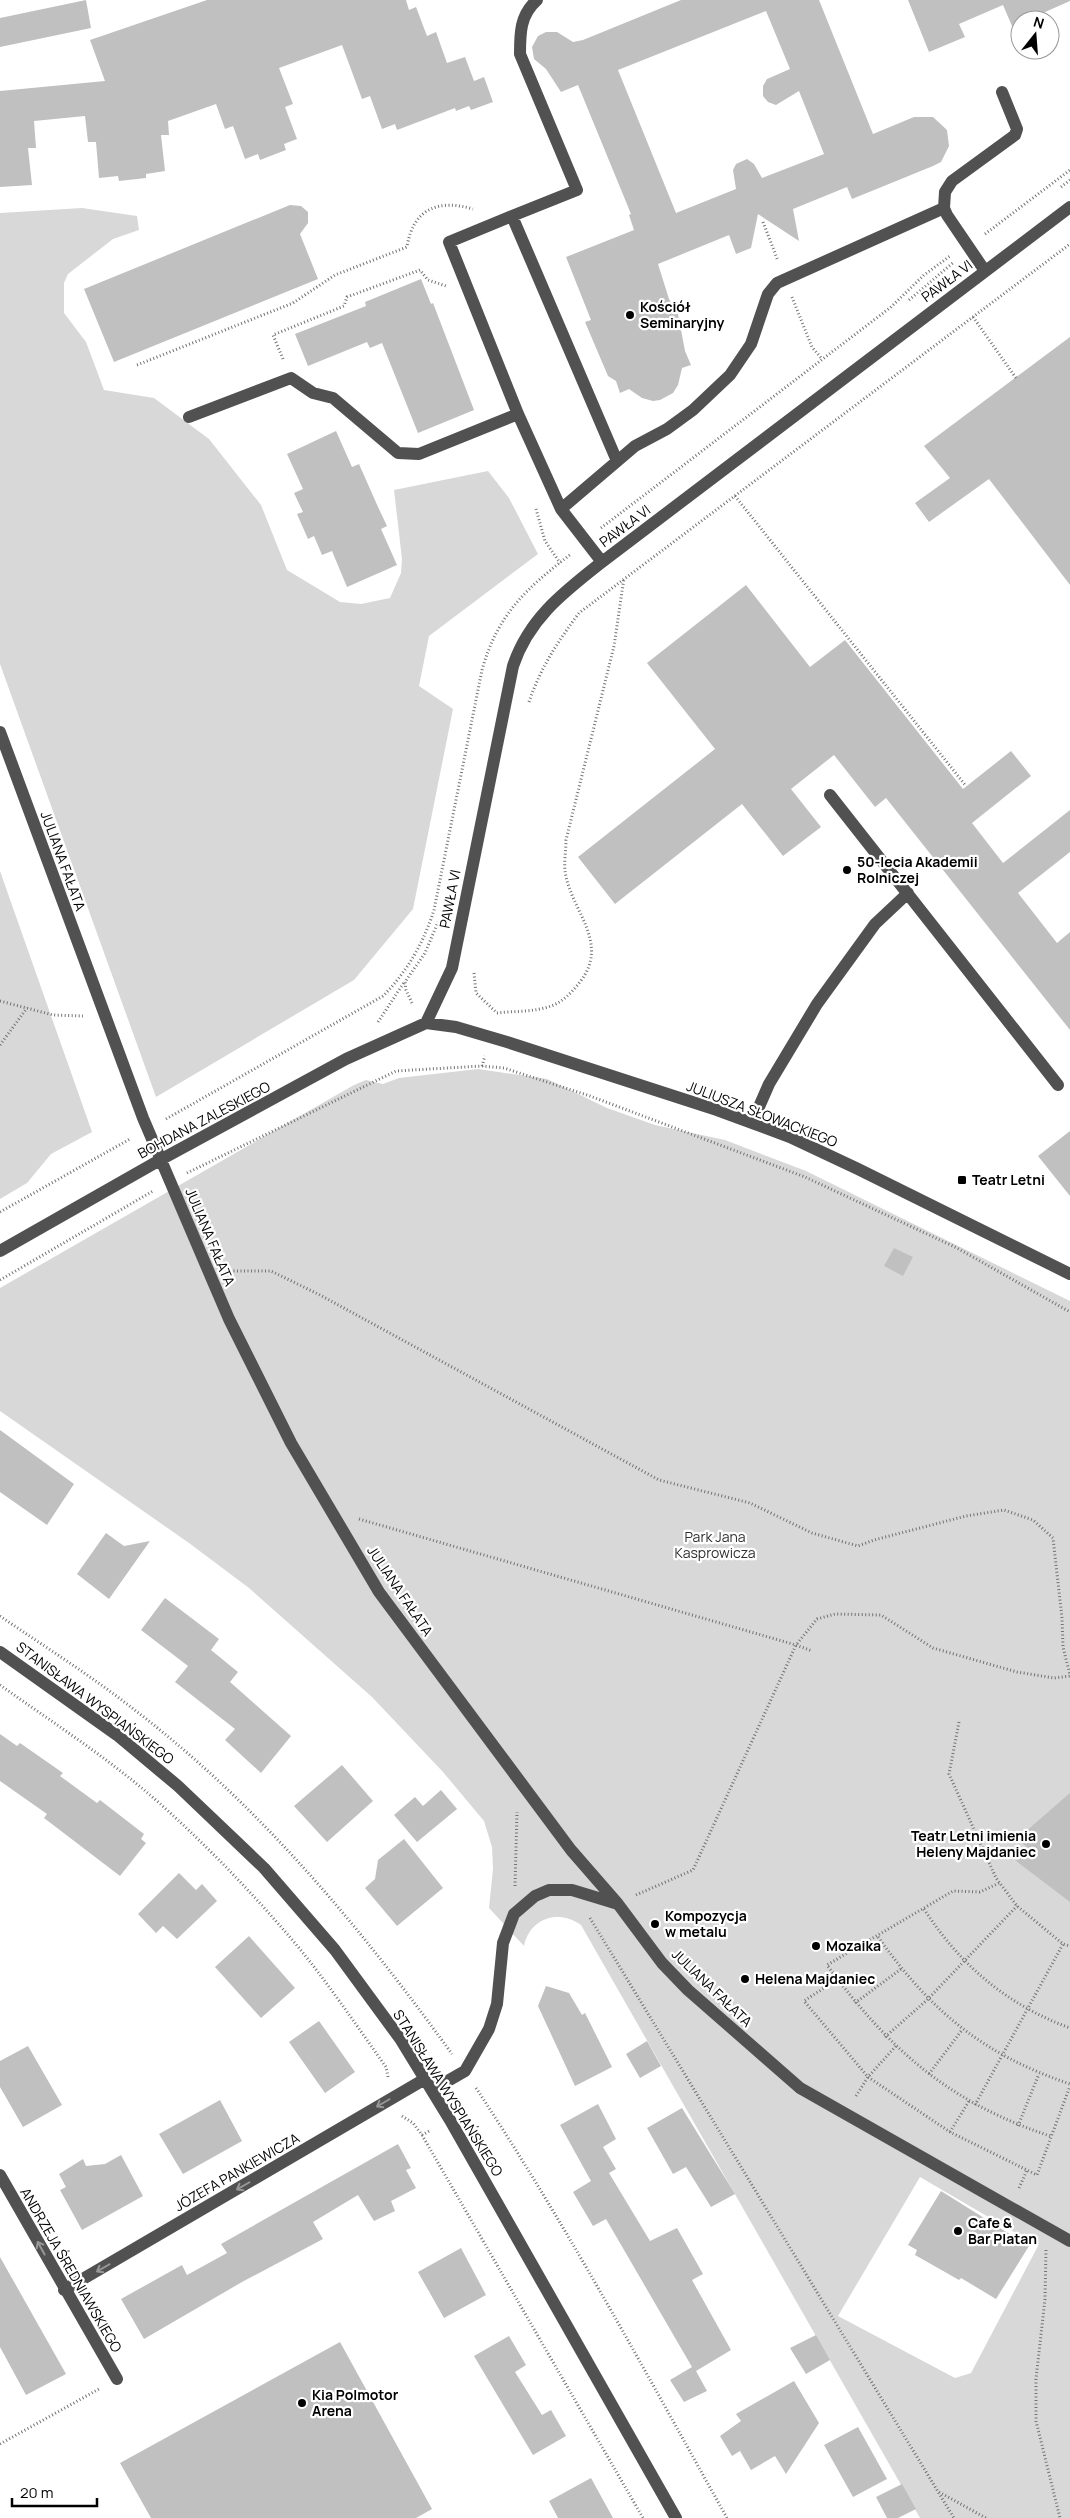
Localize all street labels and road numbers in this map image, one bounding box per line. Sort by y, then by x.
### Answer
street label: PAWŁA VI [917,255,976,306]
street label: PAWŁA VI [595,500,654,551]
street label: JULIANA FAŁATA [37,808,90,913]
street label: PAWŁA VI [435,868,464,930]
street label: JULIUSZA SŁOWACKIEGO [684,1076,840,1151]
street label: BOHDANA ZALESKIEGO [134,1077,273,1163]
street label: JULIANA FAŁATA [181,1185,240,1289]
street label: JULIANA FAŁATA [363,1542,438,1640]
street label: STANISŁAWA WYSPIAŃSKIEGO [13,1637,178,1768]
street label: JULIANA FAŁATA [668,1944,757,2031]
street label: STANISŁAWA WYSPIAŃSKIEGO [389,2006,508,2180]
street label: JÓZEFA PANKIEWICZA [171,2128,303,2215]
street label: ANDRZEJA ŚREDNIAWSKIEGO [16,2184,126,2356]

